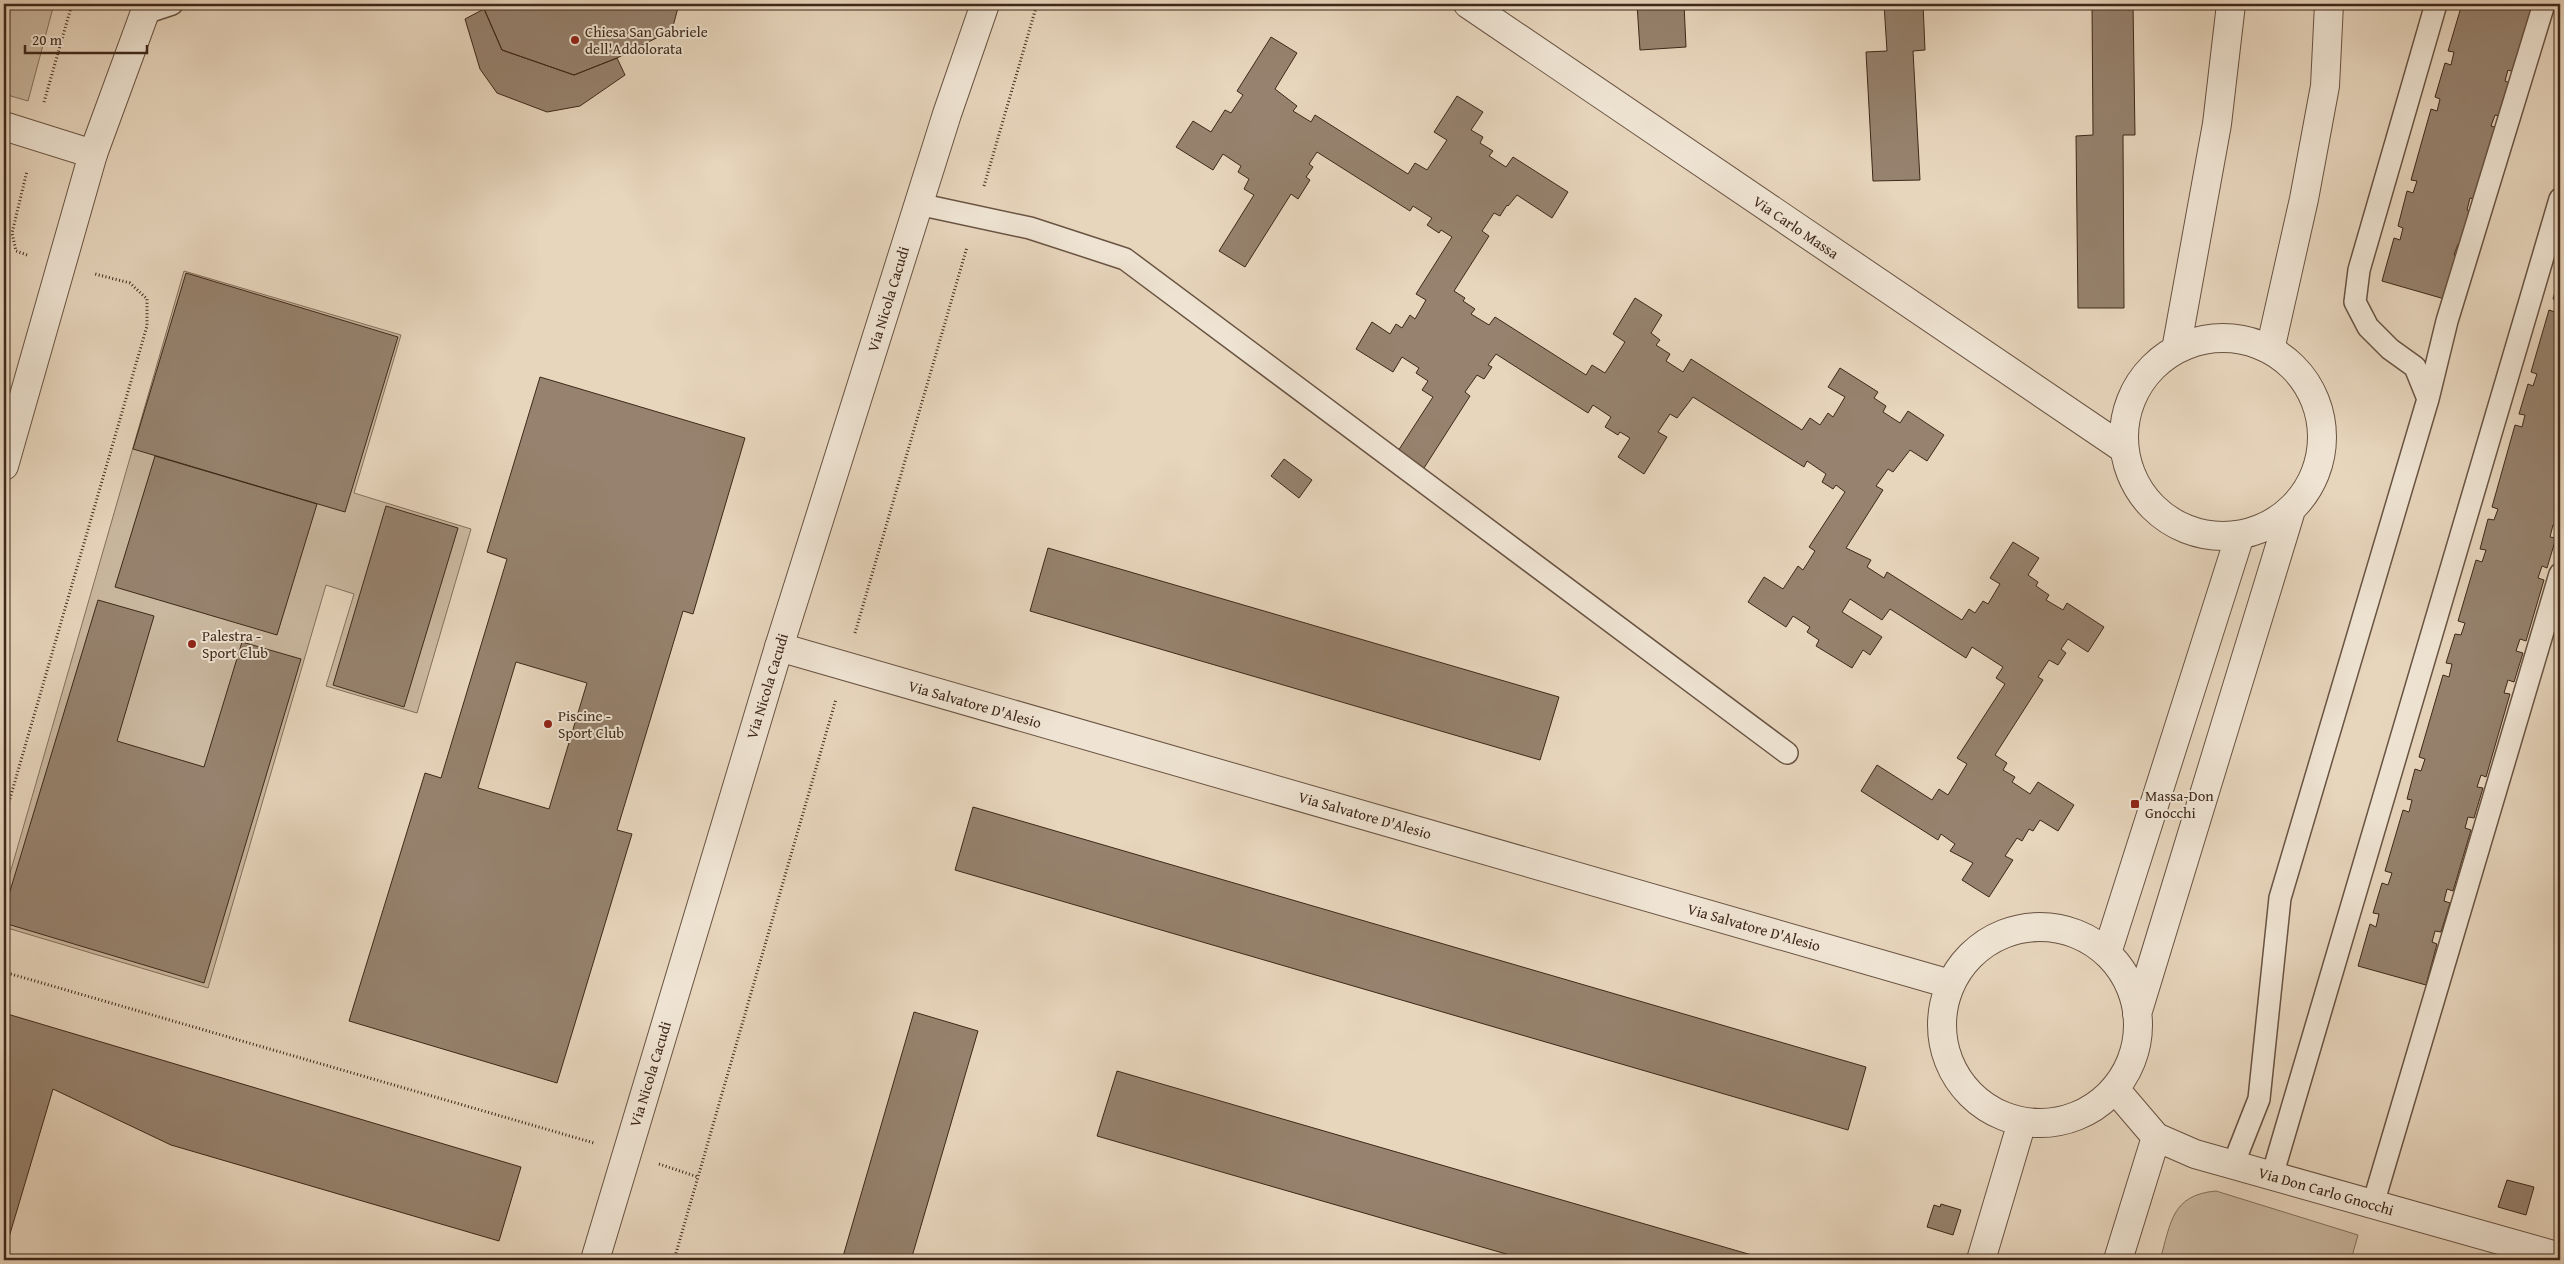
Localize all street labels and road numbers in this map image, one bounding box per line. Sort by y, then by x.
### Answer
street label: Via Carlo Massa [1749,191,1843,263]
street label: Via Nicola Cacudi [862,244,914,354]
street label: Via Nicola Cacudi [741,631,793,741]
street label: Via Salvatore D'Alesio [906,675,1044,733]
street label: Via Salvatore D'Alesio [1296,786,1434,844]
street label: Via Salvatore D'Alesio [1685,898,1823,956]
street label: Via Nicola Cacudi [624,1019,676,1129]
street label: Via Don Carlo Gnocchi [2256,1162,2396,1220]

